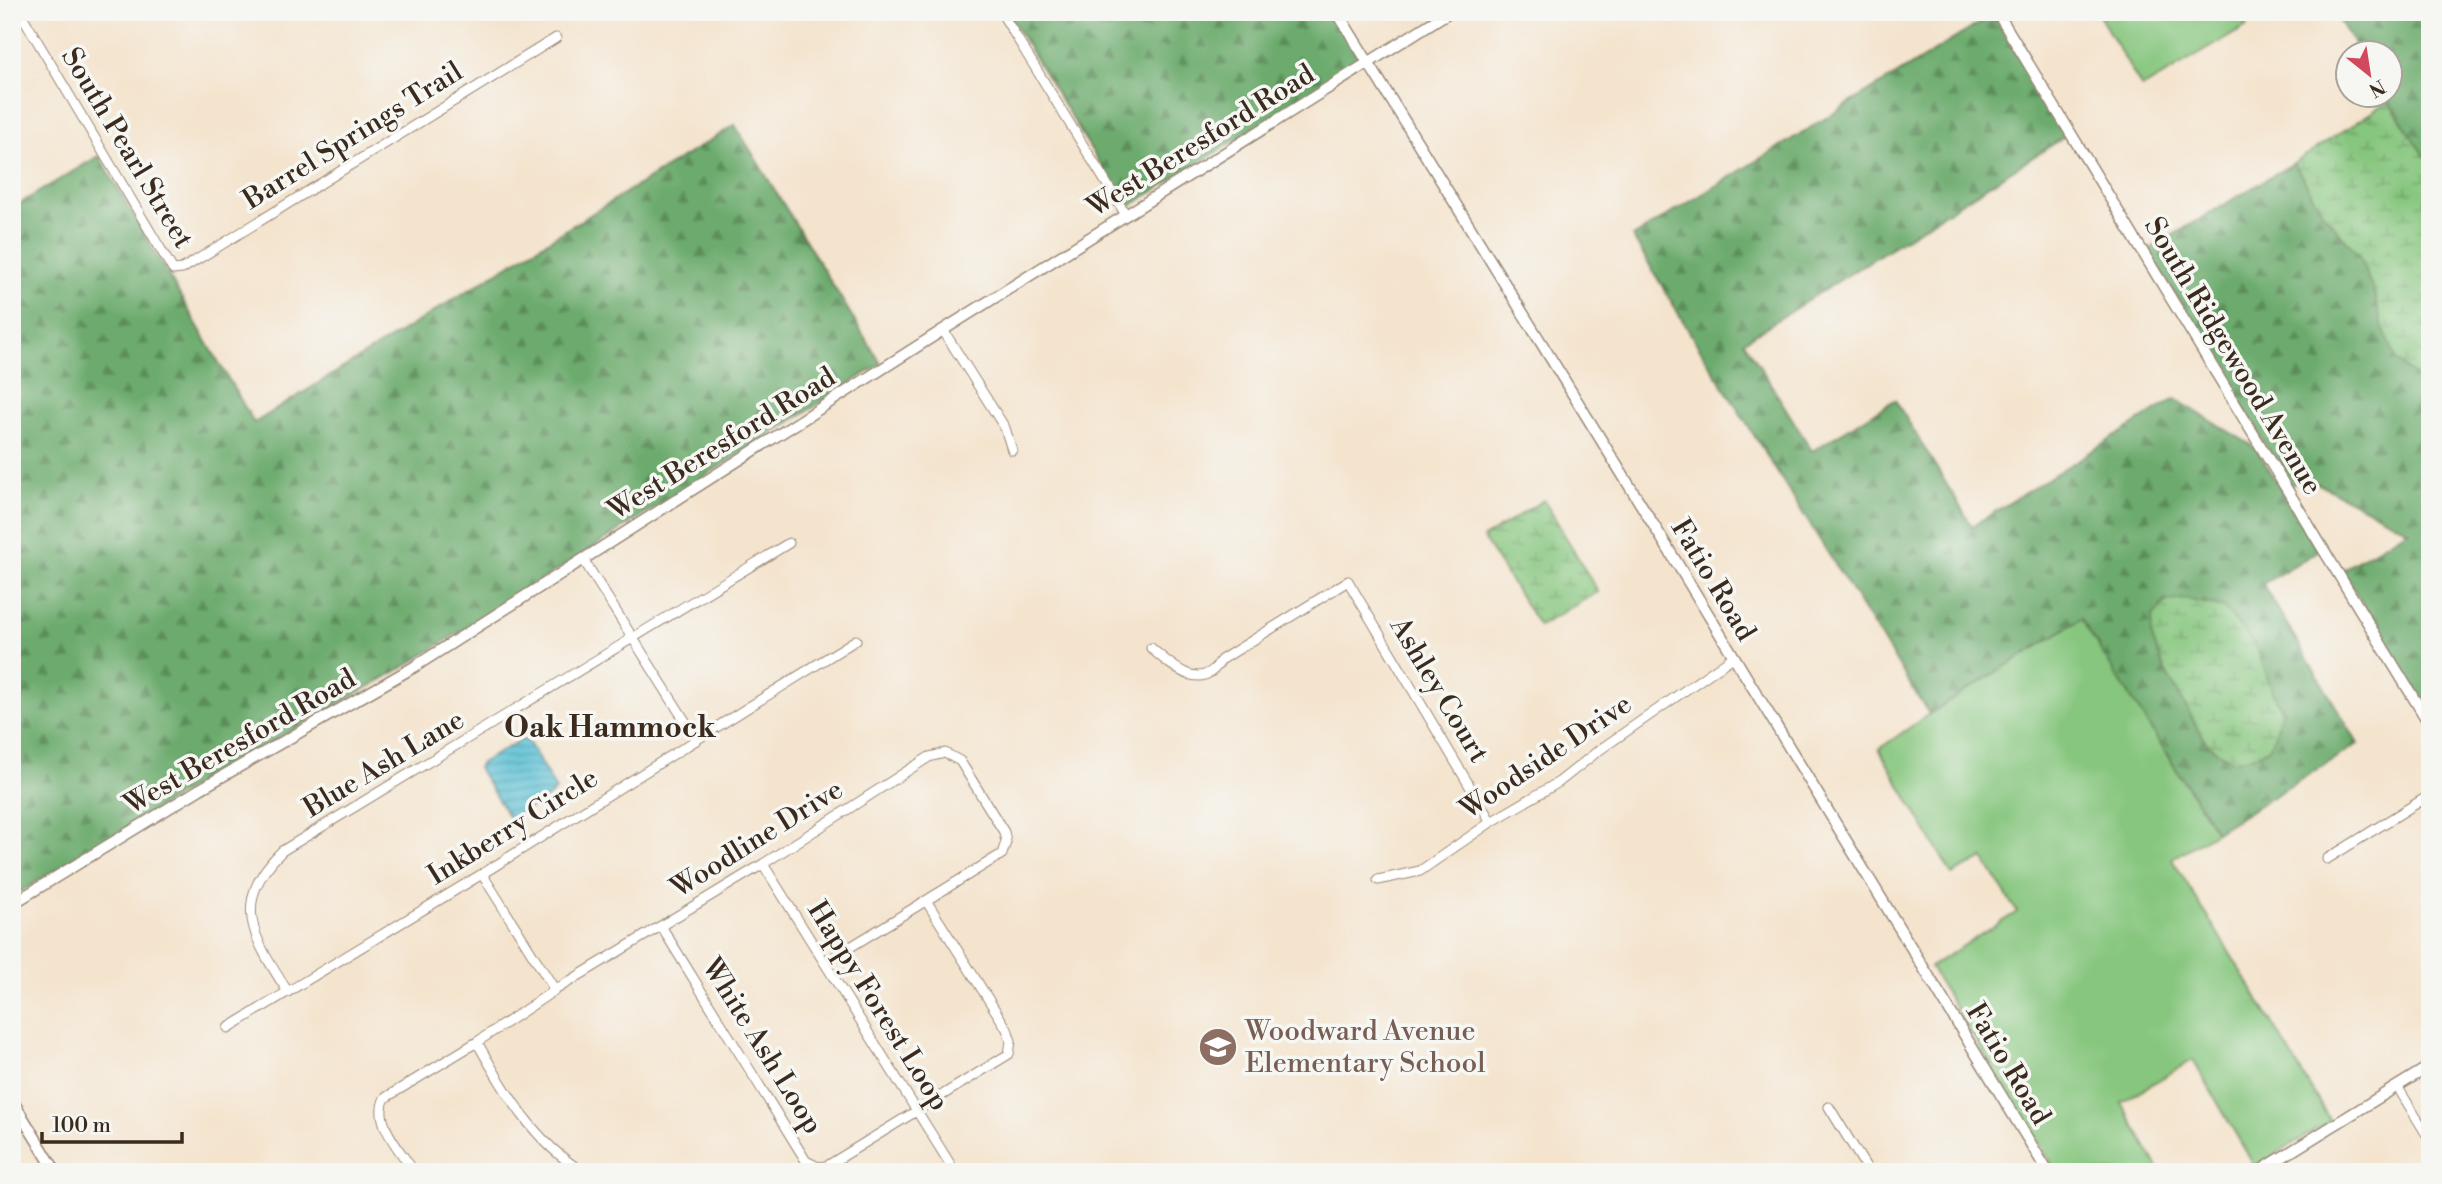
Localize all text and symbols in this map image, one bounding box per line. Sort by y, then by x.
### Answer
north arrow [2334,38,2404,108]
street label: South Pearl Street [53,41,201,255]
street label: Barrel Springs Trail [236,54,469,218]
street label: West Beresford Road [1080,57,1321,226]
text: N [2364,74,2390,102]
street label: South Ridgewood Avenue [2136,211,2330,501]
street label: West Beresford Road [601,360,842,529]
street label: Fatio Road [1663,513,1763,648]
street label: Ashley Court [1381,610,1496,769]
street label: West Beresford Road [117,661,362,823]
street label: Woodside Drive [1453,687,1638,828]
street label: Blue Ash Lane [296,702,471,826]
district label: Oak Hammock [504,709,716,747]
street label: Inkberry Circle [422,761,604,893]
street label: Woodline Drive [664,772,850,906]
street label: Happy Forest Loop [799,895,957,1117]
street label: White Ash Loop [693,951,830,1140]
street label: Fatio Road [1958,997,2058,1132]
place label: Woodward Avenue Elementary School [1244,1014,1486,1081]
school or university icon: Woodward Avenue Elementary School [1197,1026,1239,1068]
scale bar [42,1100,182,1144]
text: 100 m [52,1113,111,1139]

